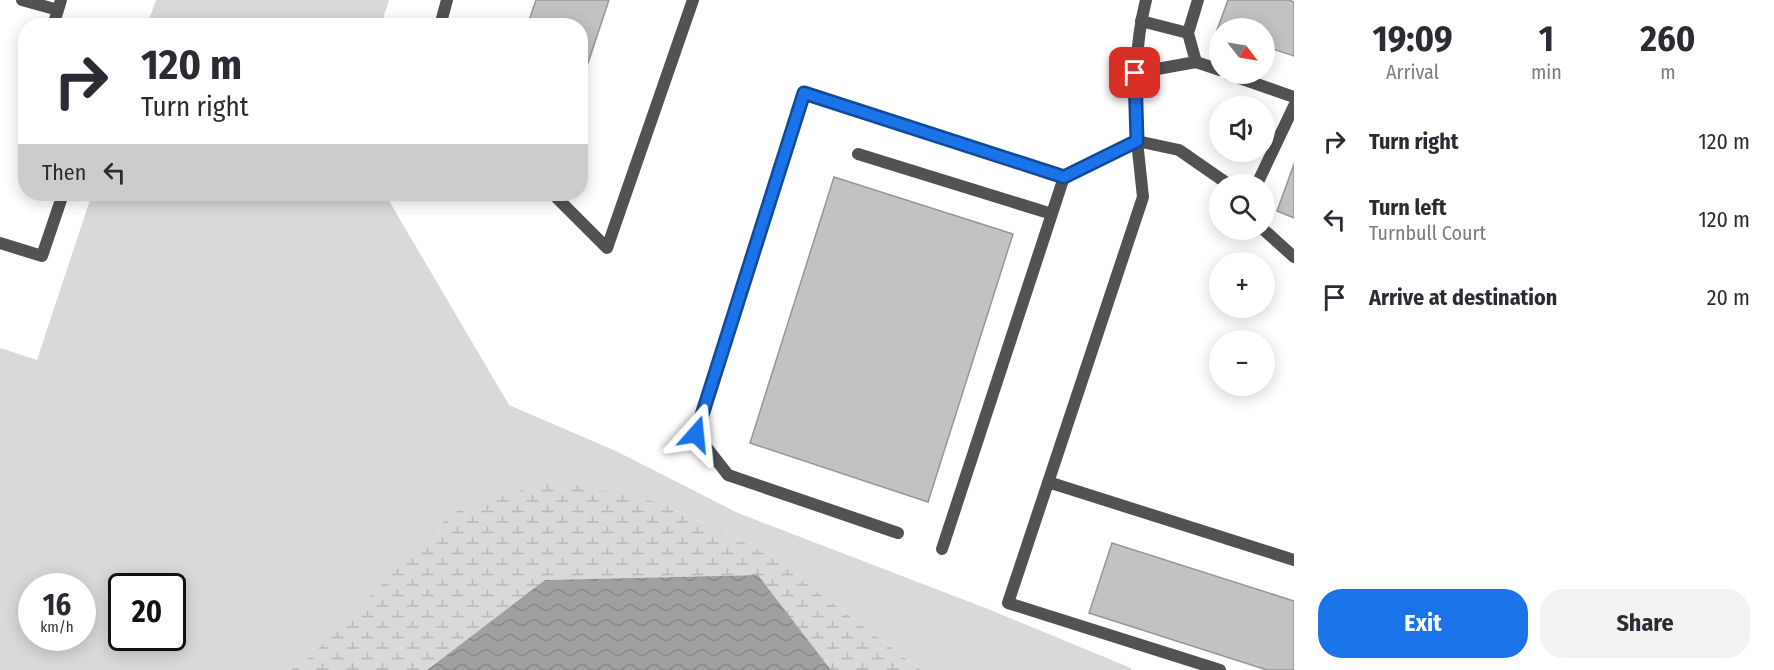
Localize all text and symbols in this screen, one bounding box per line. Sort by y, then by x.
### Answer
text: 19:09 [1372,17,1453,61]
text: 1 [1539,17,1554,61]
text: 260 [1640,17,1696,61]
north arrow [1209,18,1275,84]
map controls [1209,18,1275,396]
text: 120 m [141,40,242,90]
icon: right [42,42,120,120]
pin [1109,47,1160,98]
icon: arrive [1118,56,1151,89]
text: Arrival [1386,60,1439,84]
text: min [1531,60,1562,84]
text: m [1660,60,1676,84]
text: Turn right [141,91,249,123]
button: sound [1209,96,1275,162]
icon: right [1318,125,1351,158]
text: Turn right [1369,128,1458,155]
text: 120 m [1698,128,1750,155]
icon: left [98,156,131,189]
text: Then [42,159,86,186]
button: search [1209,174,1275,240]
text: Turn left [1369,194,1447,221]
icon: left [1318,203,1351,236]
text: 120 m [1698,206,1750,233]
text: Turnbull Court [1369,221,1486,245]
button: + [1209,252,1275,318]
icon: arrive [1318,281,1351,314]
text: Arrive at destination [1369,284,1557,311]
text: 20 m [1707,284,1750,311]
button: − [1209,330,1275,396]
position arrow [664,402,728,466]
speed limit sign: 20 [108,573,186,651]
text: 16 [43,587,71,623]
button: Exit [1318,589,1528,658]
button: Share [1540,589,1750,658]
text: km/h [40,618,74,636]

